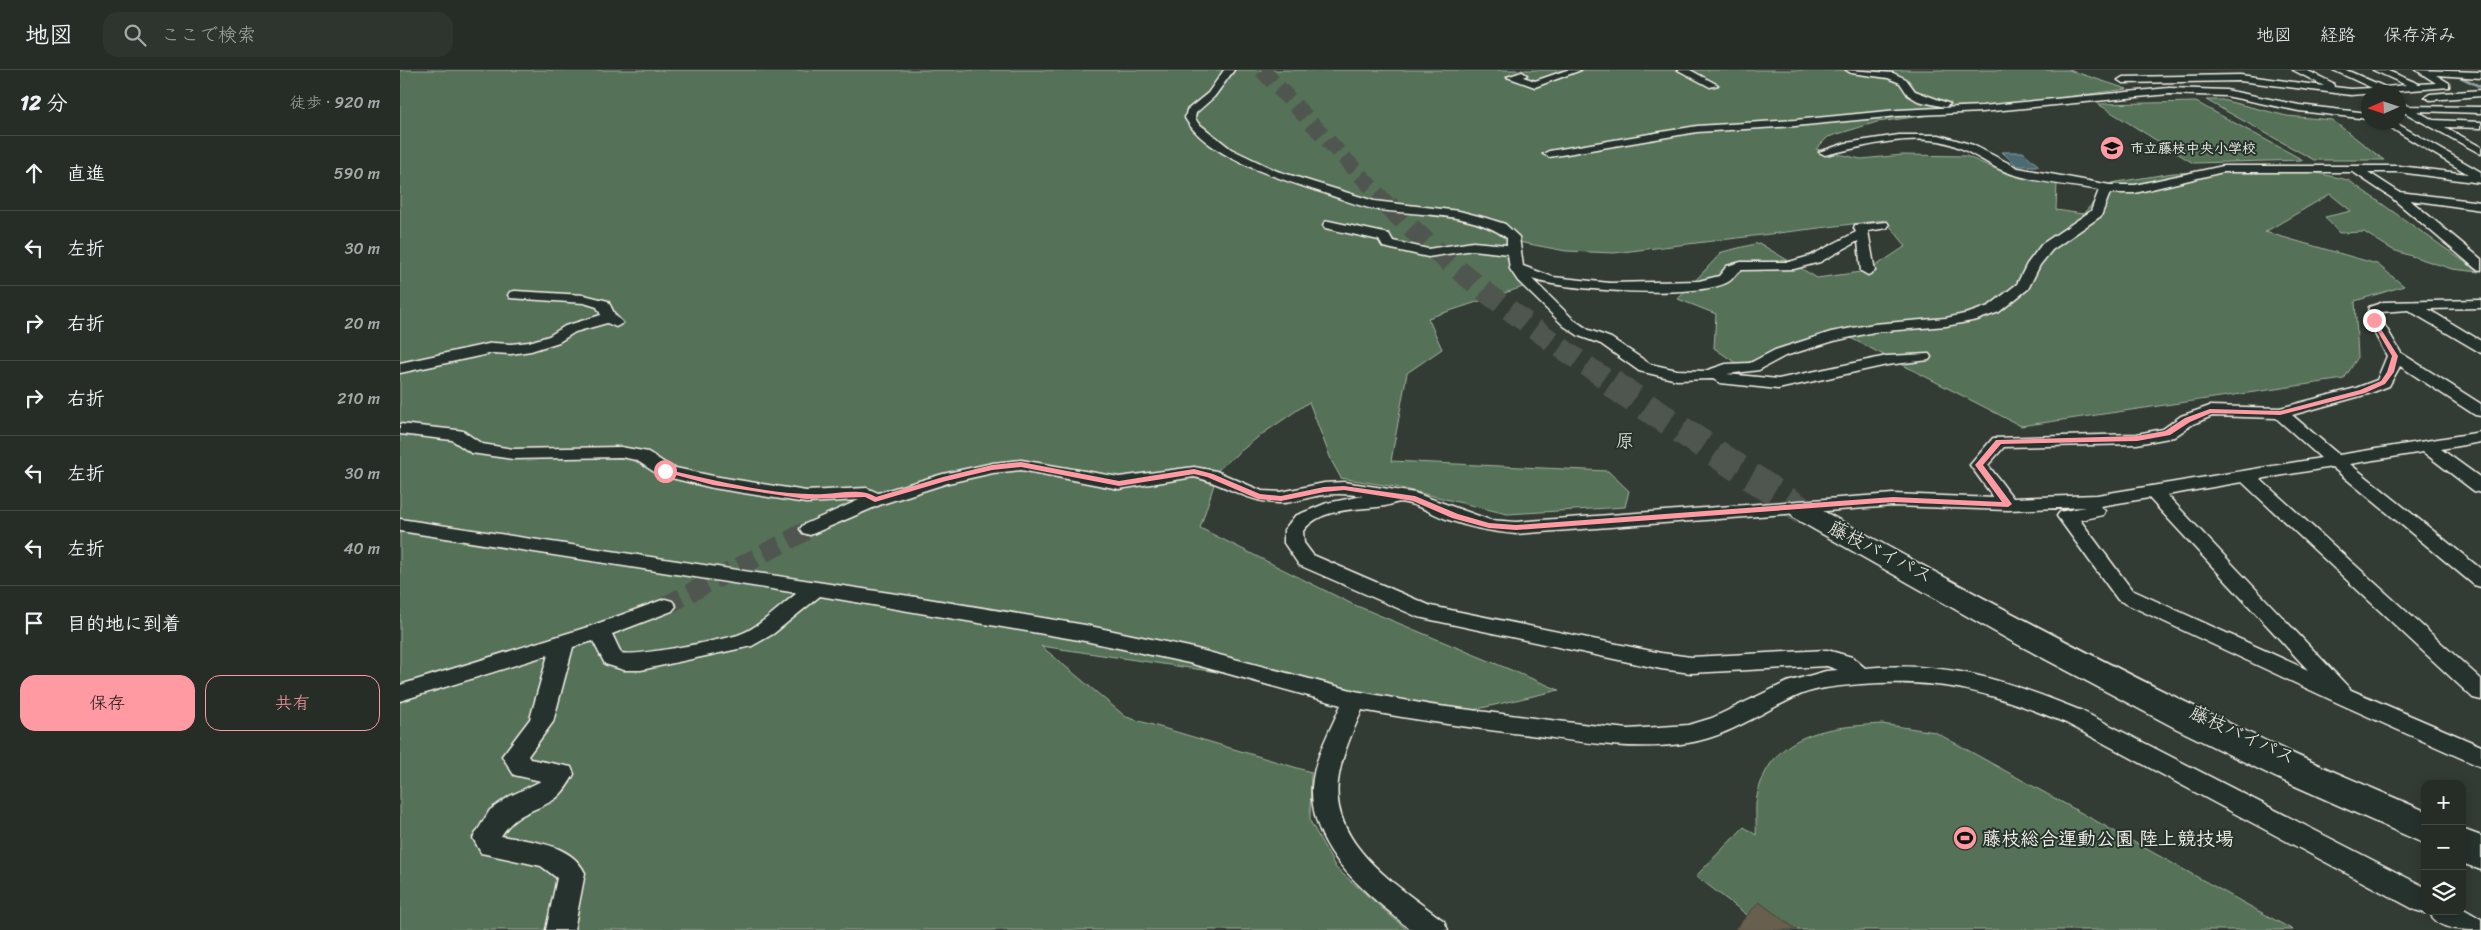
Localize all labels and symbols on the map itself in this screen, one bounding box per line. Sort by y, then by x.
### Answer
north arrow [2361,85,2406,130]
school or university icon: 市立藤枝中央小学校 [2099,135,2125,161]
place label: 市立藤枝中央小学校 [2130,136,2256,161]
route end [2363,309,2386,332]
district label: 原 [1615,424,1635,457]
route start [654,460,677,483]
street label: 藤枝バイパス [1823,511,1939,592]
street label: 藤枝バイパス [2184,695,2301,773]
place label: 藤枝総合運動公園 陸上競技場 [1982,822,2234,855]
sports icon: 藤枝総合運動公園 陸上競技場 [1952,825,1978,851]

